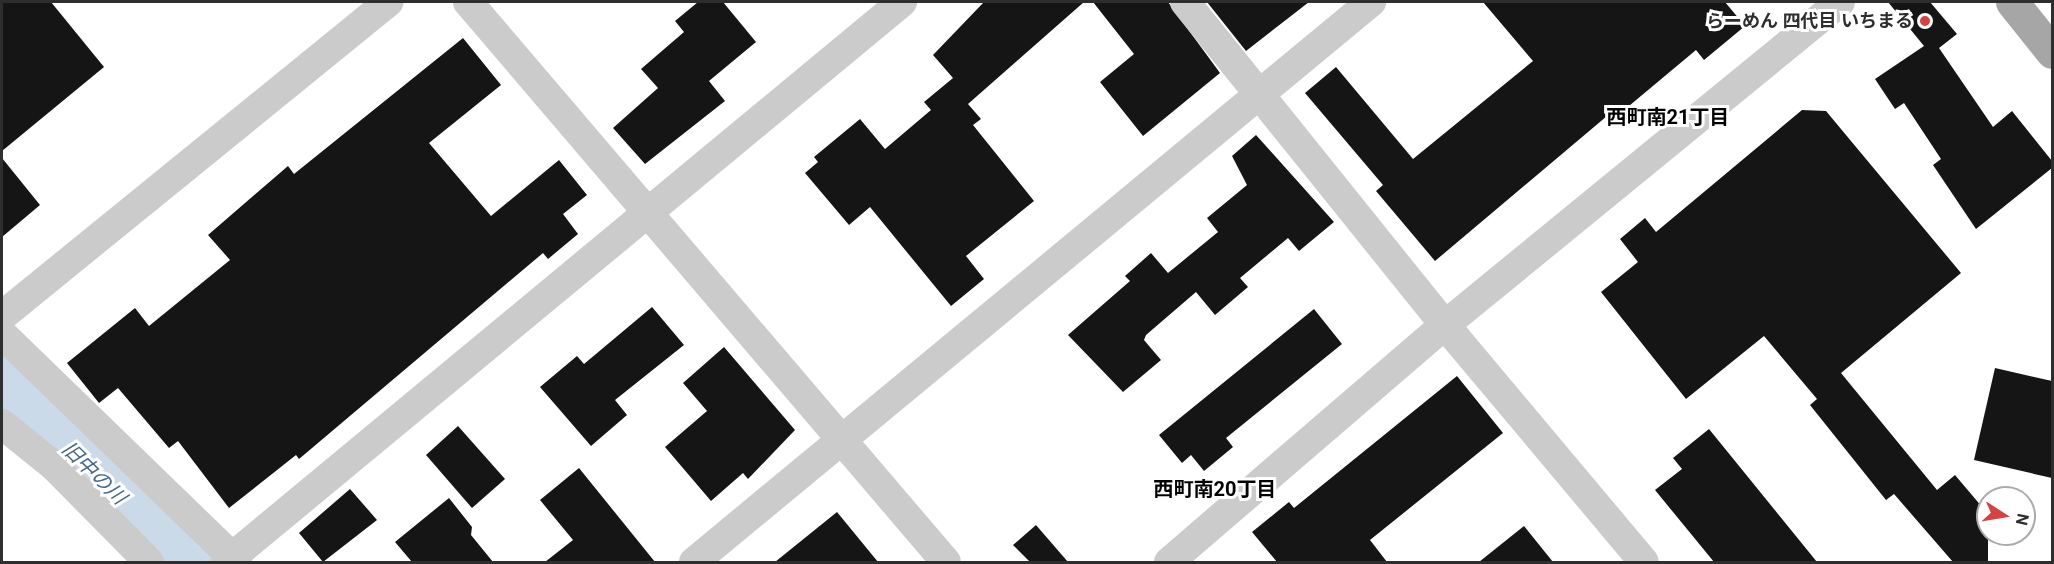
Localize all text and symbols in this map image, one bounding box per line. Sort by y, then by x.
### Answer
place label: らーめん 四代目 いちまる [1706,10,1913,32]
marker: らーめん 四代目 いちまる [1918,14,1932,28]
district label: 西町南21丁目 [1607,105,1729,129]
water label: 旧中の川 [57,437,131,509]
district label: 西町南20丁目 [1154,477,1276,501]
north arrow [1976,486,2036,546]
text: N [2012,512,2033,527]

